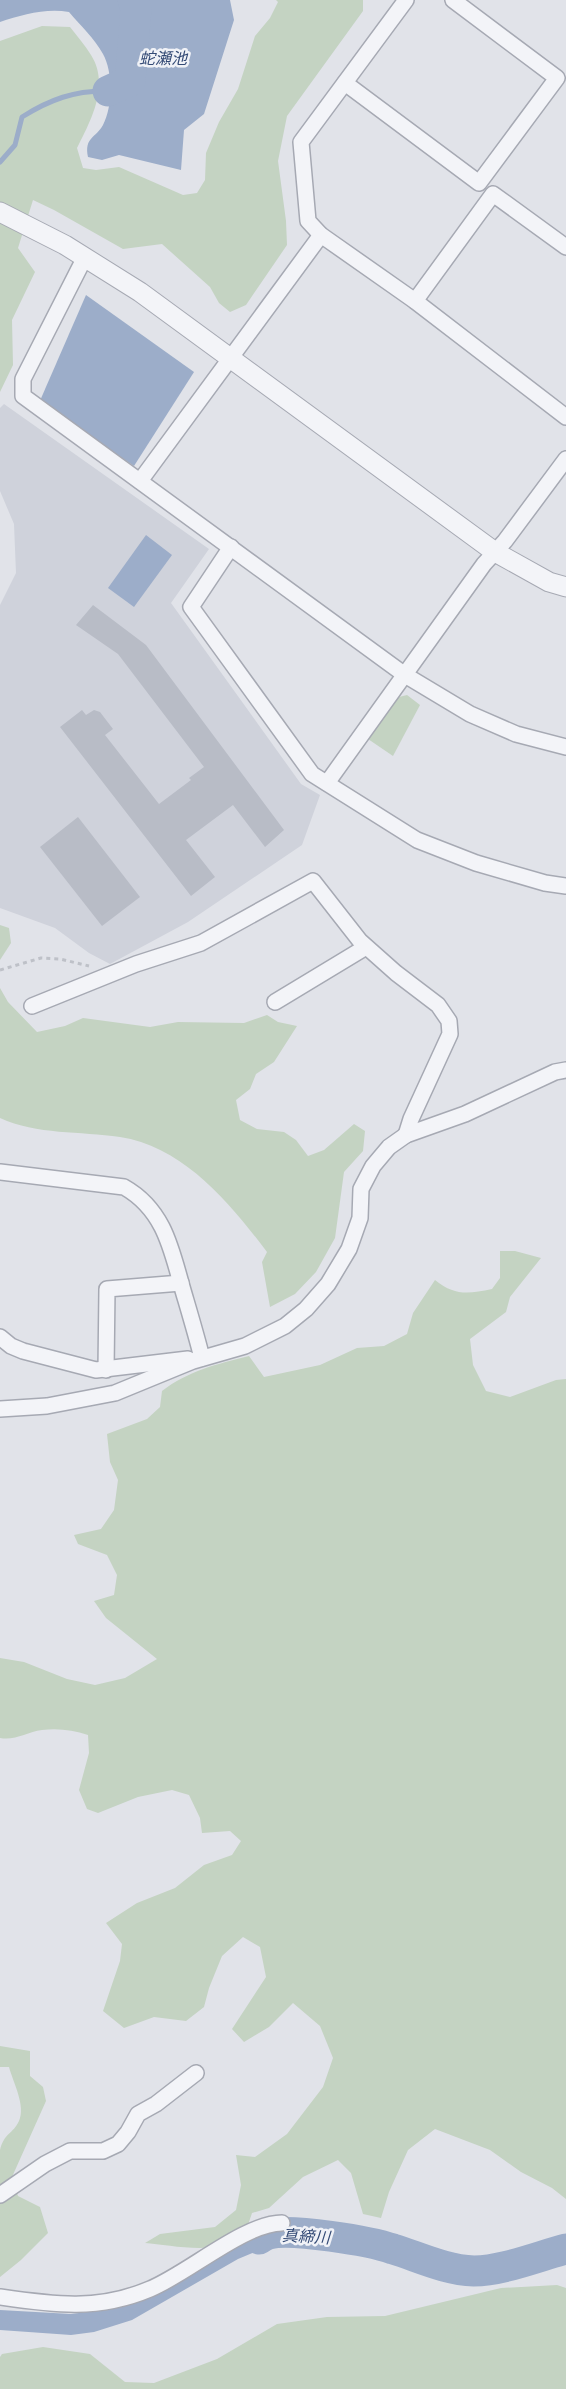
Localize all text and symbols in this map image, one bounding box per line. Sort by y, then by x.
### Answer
water label: 蛇瀬池 [139,49,189,67]
water label: 真締川 [282,2226,332,2246]

